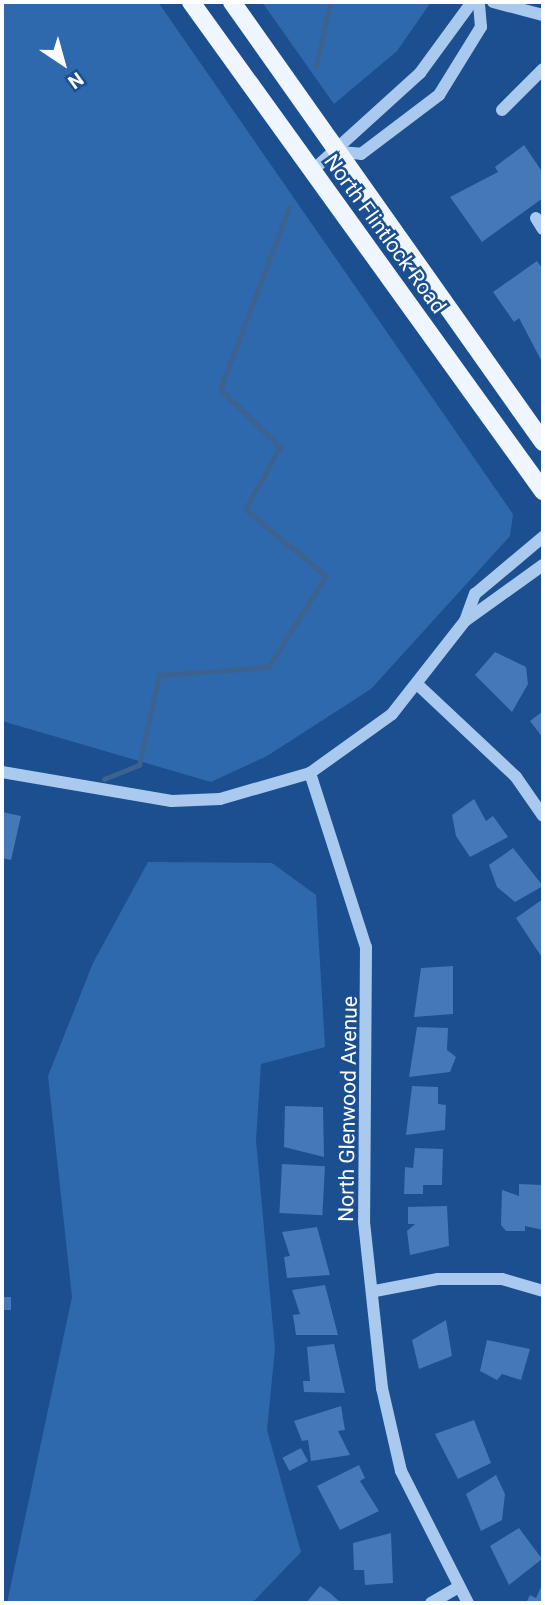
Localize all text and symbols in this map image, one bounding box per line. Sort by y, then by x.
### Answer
north arrow [28,28,98,98]
text: N [63,67,88,94]
street label: North Flintlock Road [319,149,451,319]
street label: North Glenwood Avenue [333,996,363,1222]

